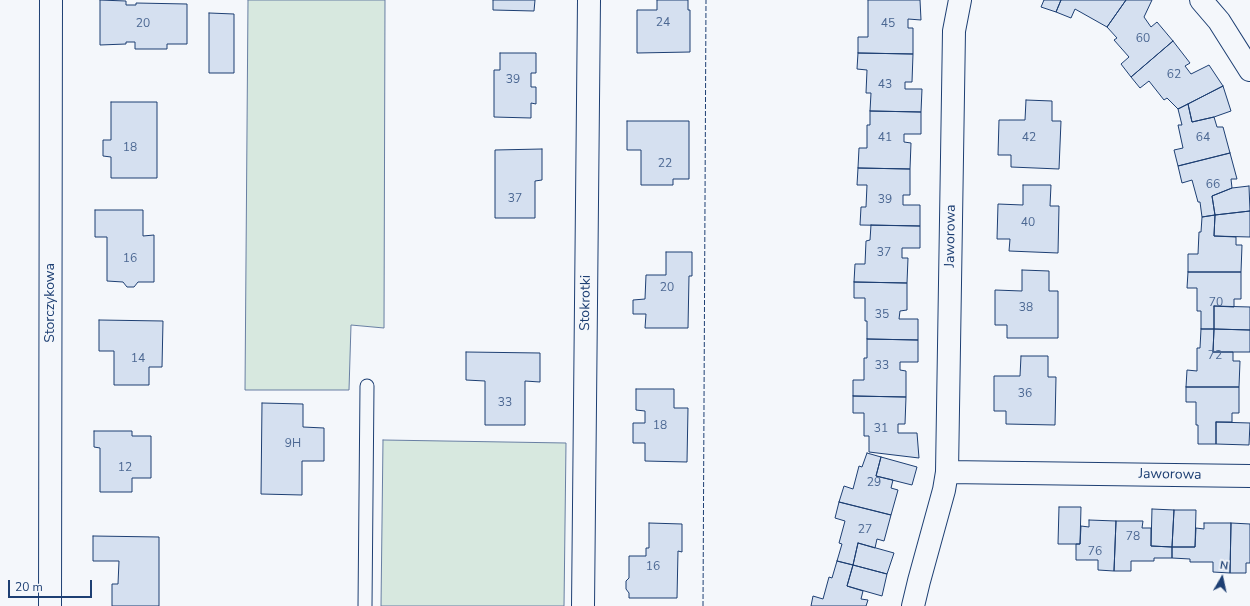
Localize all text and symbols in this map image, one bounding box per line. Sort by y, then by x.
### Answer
house number: 24 [656,16,670,30]
house number: 20 [136,17,150,31]
house number: 45 [881,17,895,31]
house number: 60 [1136,32,1150,46]
house number: 62 [1167,68,1181,82]
house number: 39 [506,73,520,87]
house number: 43 [878,78,892,92]
house number: 41 [878,131,892,145]
house number: 42 [1022,131,1036,145]
house number: 64 [1196,131,1210,145]
house number: 18 [123,141,137,155]
house number: 22 [658,157,672,171]
house number: 66 [1206,178,1220,192]
house number: 37 [508,192,522,206]
house number: 39 [878,193,892,207]
street label: Jaworowa [942,204,960,268]
house number: 40 [1021,216,1035,230]
house number: 37 [877,246,891,260]
house number: 16 [123,252,137,266]
street label: Storczykowa [43,263,59,343]
street label: Stokrotki [577,275,595,331]
house number: 20 [660,281,674,295]
house number: 70 [1209,296,1223,310]
house number: 38 [1019,301,1033,315]
house number: 35 [875,308,889,322]
house number: 72 [1208,349,1222,363]
house number: 14 [131,352,145,366]
house number: 33 [875,359,889,373]
house number: 36 [1018,387,1032,401]
house number: 33 [498,396,512,410]
house number: 18 [653,419,667,433]
house number: 31 [874,422,888,436]
house number: 9H [285,437,301,451]
house number: 12 [118,461,132,475]
street label: Jaworowa [1138,466,1202,484]
house number: 29 [867,476,881,490]
house number: 27 [858,523,872,537]
house number: 78 [1126,530,1140,544]
house number: 76 [1088,545,1102,559]
north arrow [1202,558,1242,598]
text: N [1219,558,1229,574]
house number: 16 [646,560,660,574]
scale bar [10,572,94,598]
text: 20 m [15,579,43,595]

